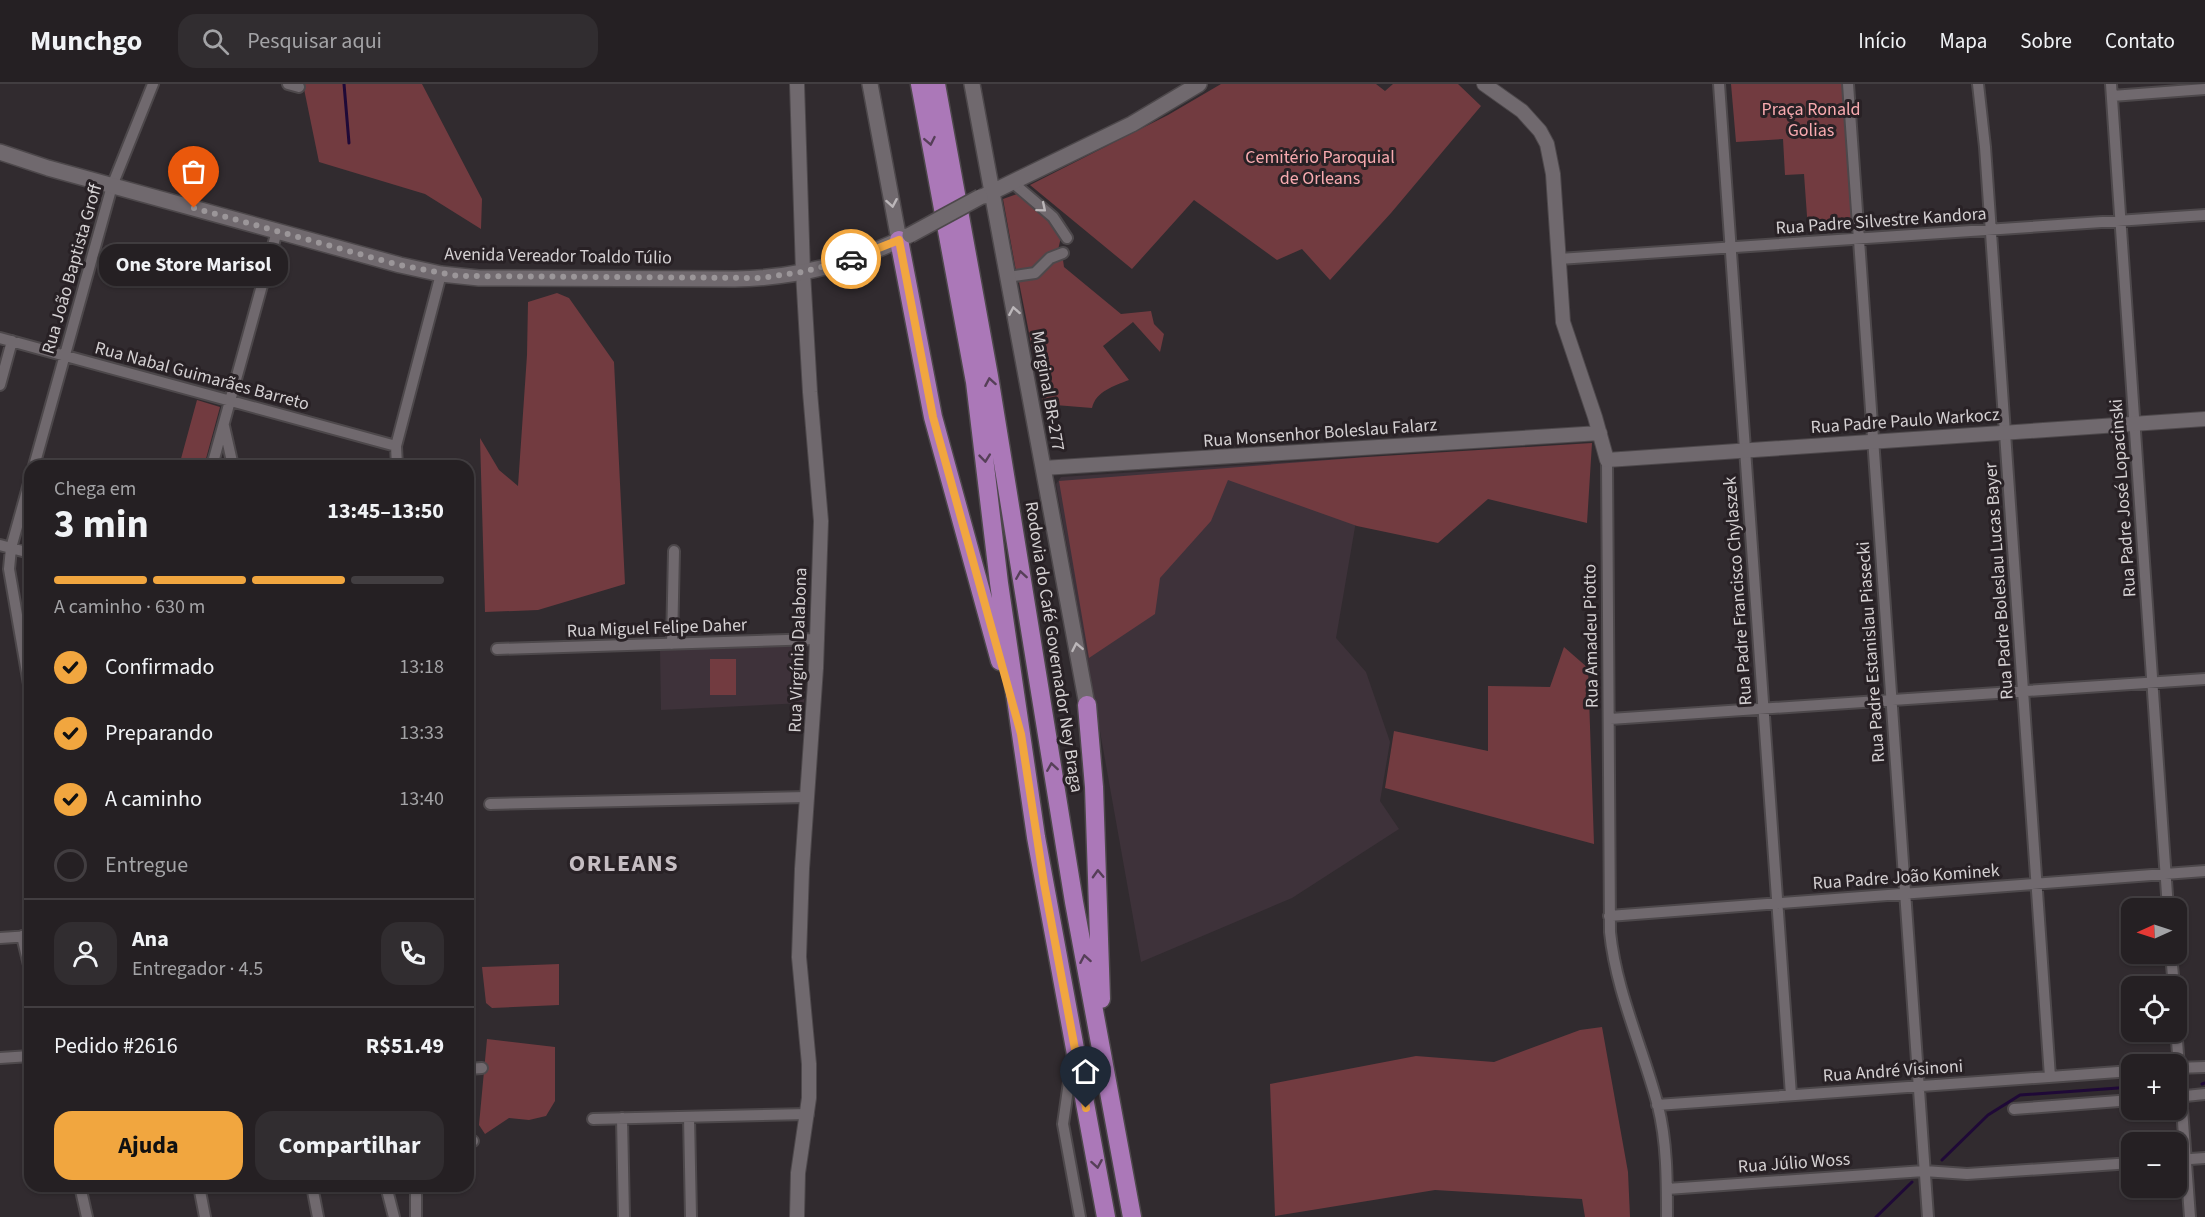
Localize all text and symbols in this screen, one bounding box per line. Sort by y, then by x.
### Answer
search box [178,14,598,68]
text: Munchgo [30,21,142,61]
icon: search [199,25,232,58]
text: Pesquisar aqui [247,25,382,57]
text: Início [1858,26,1906,56]
text: Mapa [1939,26,1987,56]
text: Sobre [2020,26,2072,56]
text: Contato [2105,26,2175,56]
park label: Praça Ronald Golias [1761,97,1861,143]
one-way arrow [923,136,936,146]
park label: Cemitério Paroquial de Orleans [1245,145,1395,191]
pin [168,146,219,208]
icon: bag [177,155,210,188]
street label: Rua João Baptista Groff [36,180,108,357]
one-way arrow [885,198,898,208]
one-way arrow [1035,200,1046,211]
street label: Rua Padre Silvestre Kandora [1775,201,1987,241]
courier [821,229,881,289]
street label: Avenida Vereador Toaldo Túlio [444,242,672,270]
icon: car [835,243,868,276]
callout: One Store Marisol [100,244,288,286]
text: One Store Marisol [116,251,271,279]
one-way arrow [1008,306,1021,316]
street label: Marginal BR-277 [1025,329,1071,453]
street label: Rua Nabal Guimarães Barreto [92,335,312,417]
one-way arrow [984,377,996,387]
street label: Rua Padre José Lopacinski [2104,398,2142,598]
street label: Rua Padre Paulo Warkocz [1810,402,2001,440]
street label: Rua Monsenhor Boleslau Falarz [1202,412,1438,454]
one-way arrow [978,453,991,462]
street label: Rua Padre Boleslau Lucas Bayer [1978,461,2020,701]
text: Chega em [54,475,136,503]
street label: Rua Padre Francisco Chylaszek [1718,476,1758,706]
text: 13:45–13:50 [327,495,444,527]
text: 3 min [54,497,149,553]
street label: Rodovia do Café Governador Ney Braga [1019,500,1089,794]
street label: Rua Padre Estanislau Piasecki [1851,540,1891,764]
street label: Rua Amadeu Piotto [1577,564,1605,708]
street label: Rua Virgínia Dalabona [783,567,813,733]
one-way arrow [1015,570,1028,580]
text: A caminho · 630 m [54,593,205,621]
street label: Rua Miguel Felipe Daher [566,612,748,644]
one-way arrow [1071,643,1084,653]
icon: check [54,651,87,684]
text: Confirmado [105,651,214,683]
text: 13:18 [399,653,444,681]
icon: check [54,717,87,750]
text: Preparando [105,717,213,749]
text: 13:33 [399,719,444,747]
one-way arrow [1047,762,1059,772]
icon: check [54,783,87,816]
text: A caminho [105,783,202,815]
text: 13:40 [399,785,444,813]
district label: ORLEANS [569,846,679,881]
text: Entregue [105,849,188,881]
street label: Rua Padre João Kominek [1812,858,2000,896]
one-way arrow [1091,869,1104,878]
north arrow [2121,898,2187,964]
map controls [2121,898,2187,1198]
button: person [54,922,117,985]
button: phone [381,922,444,985]
text: Ana [132,923,169,955]
text: Entregador · 4.5 [132,955,263,983]
one-way arrow [1079,955,1091,964]
button: locate [2121,976,2187,1042]
text: Pedido #2616 [54,1030,178,1062]
text: R$51.49 [366,1030,444,1062]
pin [1060,1046,1111,1108]
street label: Rua André Visinoni [1822,1054,1964,1088]
button: + [2121,1054,2187,1120]
icon: home [1069,1055,1102,1088]
button: Ajuda [54,1111,243,1180]
button: Compartilhar [255,1111,444,1180]
button: − [2121,1132,2187,1198]
street label: Rua Júlio Woss [1737,1147,1851,1179]
one-way arrow [1090,1159,1103,1169]

